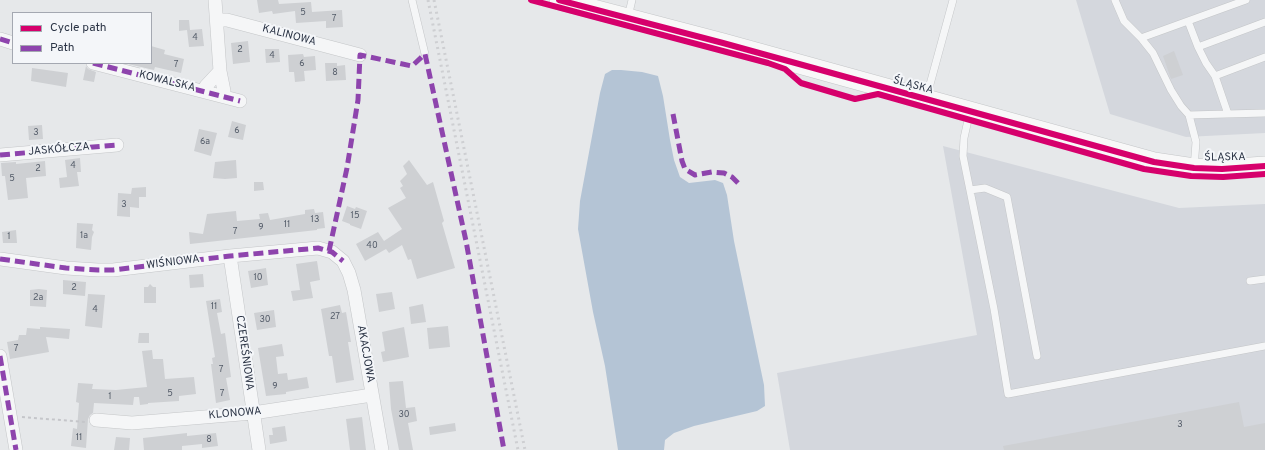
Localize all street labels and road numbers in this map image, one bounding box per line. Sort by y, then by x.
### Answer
street label: KALINOWA [261,22,317,50]
street label: KOWALSKA [137,69,197,95]
street label: ŚLĄSKA [891,74,935,98]
street label: JASKÓŁCZA [28,141,90,159]
street label: ŚLĄSKA [1204,151,1246,165]
street label: WIŚNIOWA [146,253,200,273]
street label: CZEREŚNIOWA [232,315,256,391]
street label: AKACJOWA [353,324,377,384]
street label: KLONOWA [208,405,262,423]

